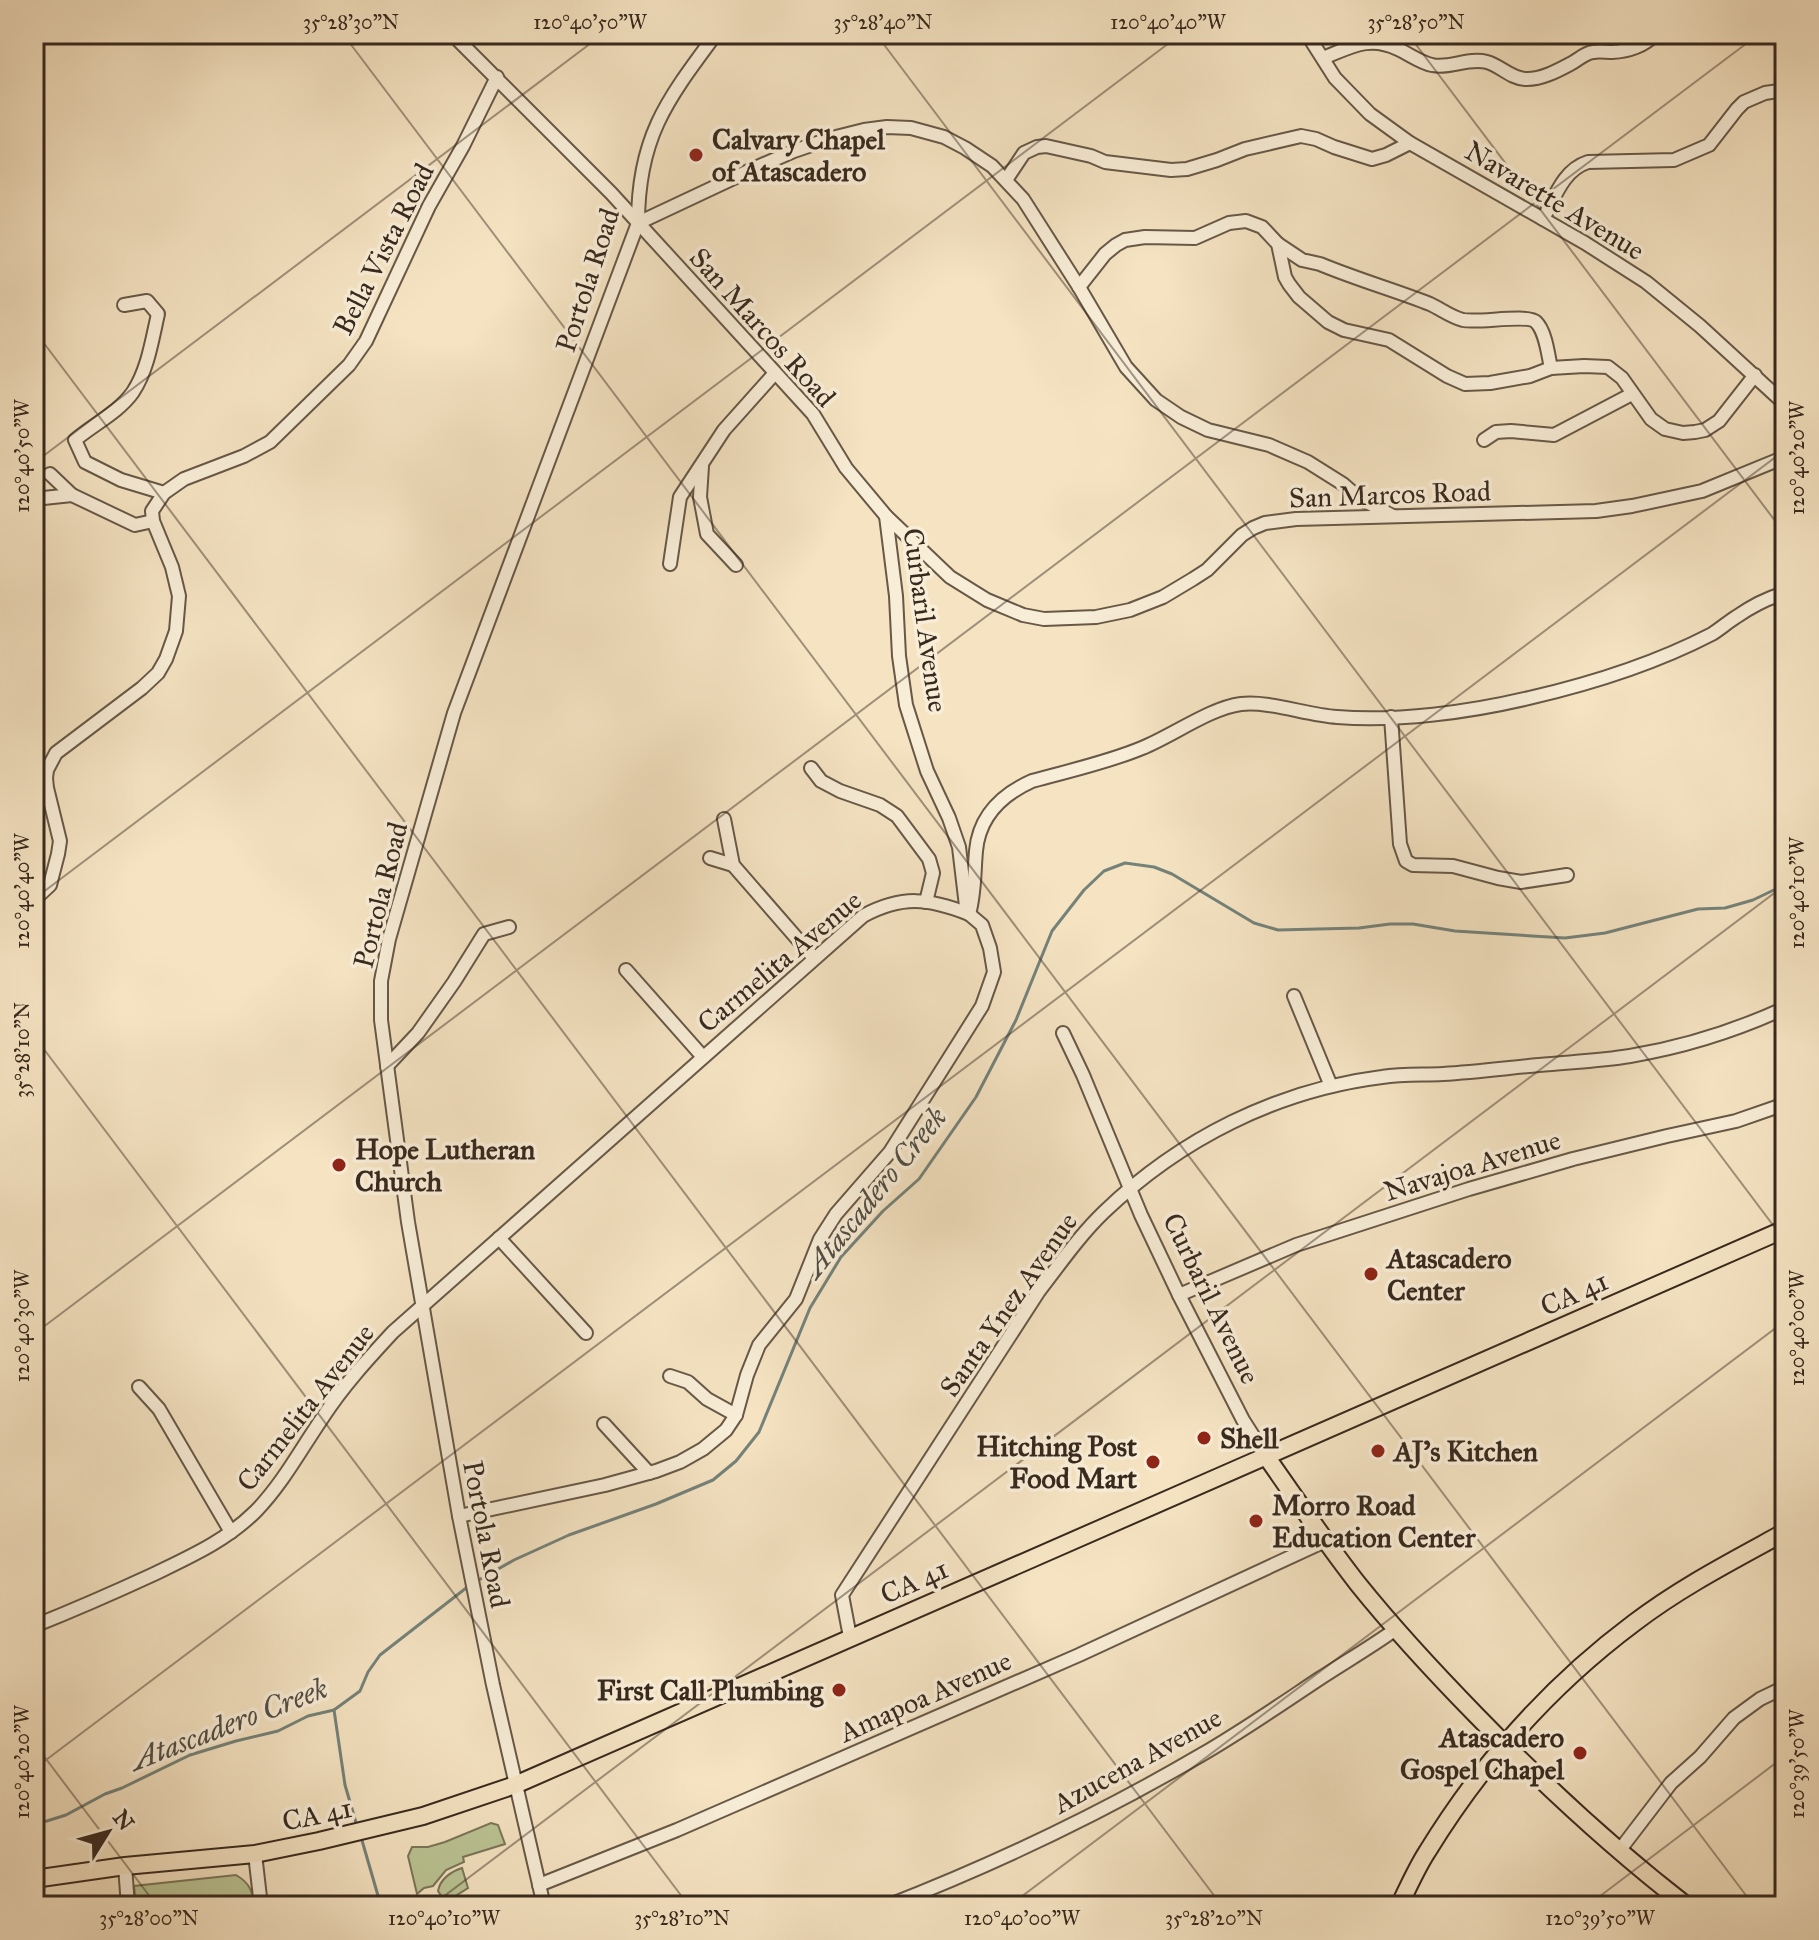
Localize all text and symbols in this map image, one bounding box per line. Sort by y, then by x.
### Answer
text: 35°28'30"N [303,10,399,34]
text: 120°40'50"W [533,10,648,34]
text: 35°28'40"N [833,10,933,34]
text: 120°40'40"W [1110,10,1227,34]
text: 35°28'50"N [1367,10,1465,34]
place label: Calvary Chapel of Atascadero [712,122,885,189]
street label: Navarette Avenue [1459,133,1651,268]
marker: Calvary Chapel of Atascadero [687,146,705,164]
street label: Bella Vista Road [325,158,442,341]
street label: Portola Road [548,204,627,357]
street label: San Marcos Road [682,240,843,414]
text: 120°40'50"W [10,398,34,513]
text: 120°40'20"W [1785,400,1809,515]
street label: San Marcos Road [1288,473,1492,516]
street label: Curbaril Avenue [895,526,956,714]
street label: Portola Road [345,818,416,972]
text: 120°40'40"W [10,832,34,949]
text: 120°40'10"W [1785,836,1809,949]
street label: Carmelita Avenue [690,883,869,1040]
text: 35°28'10"N [10,1002,34,1098]
water label: Atascadero Creek [794,1100,954,1287]
street label: Navajoa Avenue [1380,1122,1565,1209]
place label: Hope Lutheran Church [355,1132,535,1199]
marker: Hope Lutheran Church [330,1156,348,1174]
street label: Santa Ynez Avenue [932,1205,1085,1403]
street label: Curbaril Avenue [1155,1207,1268,1389]
place label: Atascadero Center [1385,1241,1512,1308]
street label: CA 41 [1535,1263,1614,1324]
marker: Atascadero Center [1362,1265,1380,1283]
text: 120°40'30"W [10,1269,34,1382]
text: 120°40'00"W [1785,1269,1809,1386]
street label: Carmelita Avenue [229,1316,382,1498]
place label: Shell [1220,1421,1279,1456]
place label: Hitching Post Food Mart [976,1429,1137,1496]
marker: Shell [1195,1429,1213,1447]
place label: AJ’s Kitchen [1392,1434,1538,1469]
marker: AJ’s Kitchen [1369,1442,1387,1460]
marker: Hitching Post Food Mart [1144,1453,1162,1471]
street label: Portola Road [455,1457,518,1611]
place label: Morro Road Education Center [1272,1488,1476,1555]
marker: Morro Road Education Center [1247,1512,1265,1530]
street label: CA 41 [875,1551,954,1612]
street label: Amapoa Avenue [833,1643,1017,1750]
water label: Atascadero Creek [123,1670,333,1779]
place label: First Call Plumbing [597,1673,824,1708]
marker: First Call Plumbing [830,1681,848,1699]
street label: Azucena Avenue [1046,1700,1228,1822]
text: 120°40'20"W [10,1704,34,1819]
text: 120°39'50"W [1785,1708,1809,1819]
place label: Atascadero Gospel Chapel [1400,1720,1564,1787]
marker: Atascadero Gospel Chapel [1571,1744,1589,1762]
street label: CA 41 [279,1790,355,1839]
north arrow [68,1792,148,1872]
text: N [107,1805,140,1836]
text: 35°28'00"N [99,1906,199,1930]
text: 120°40'10"W [388,1906,501,1930]
text: 35°28'10"N [634,1906,730,1930]
text: 120°40'00"W [964,1906,1081,1930]
text: 35°28'20"N [1165,1906,1263,1930]
text: 120°39'50"W [1545,1906,1656,1930]

